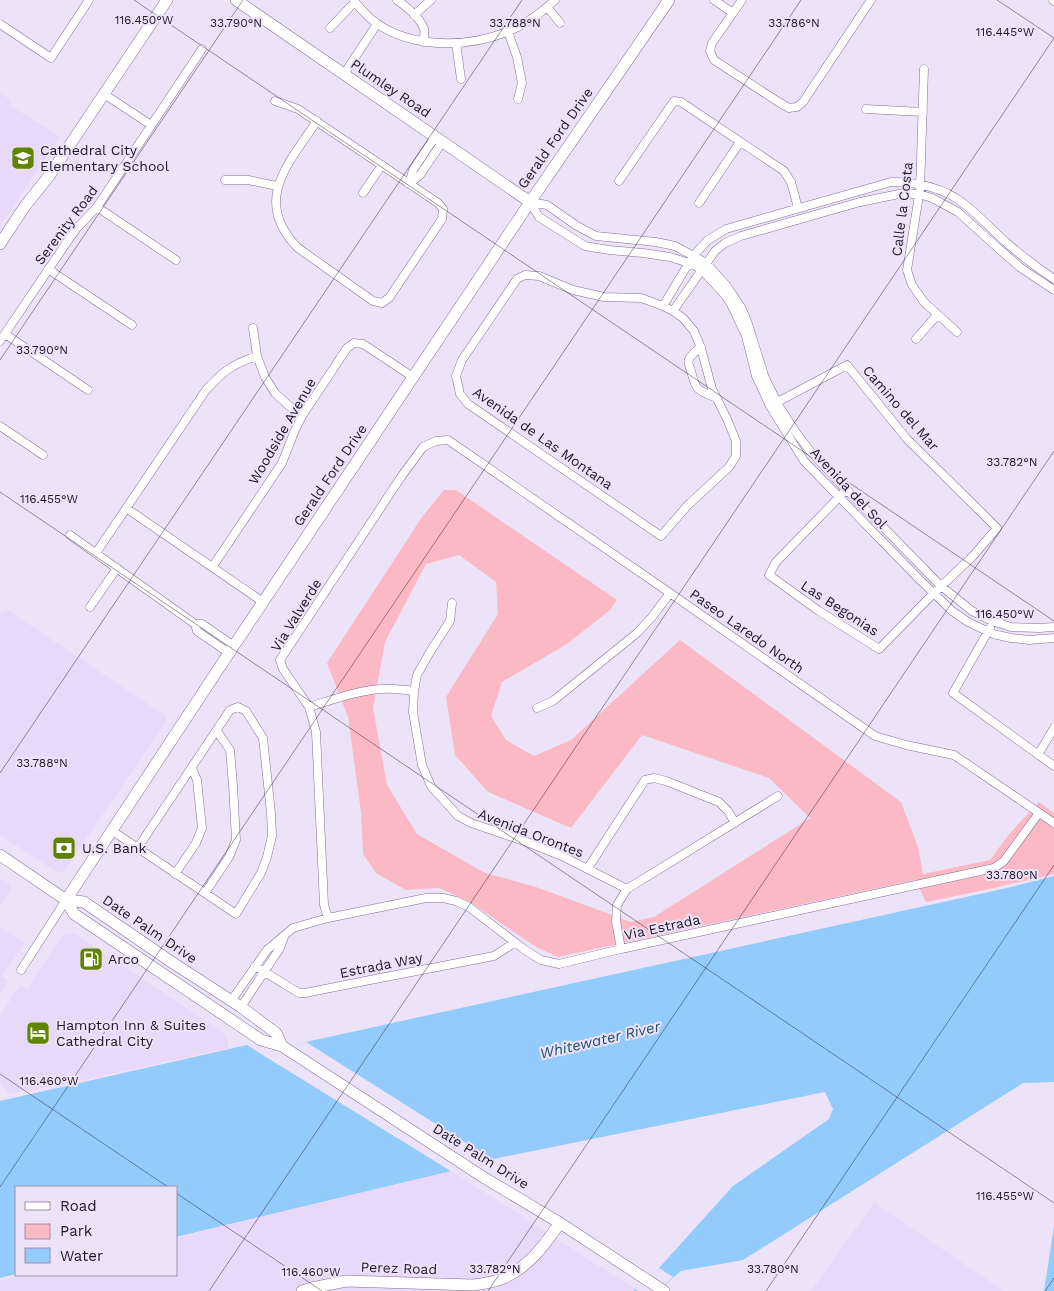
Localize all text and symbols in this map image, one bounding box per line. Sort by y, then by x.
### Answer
text: 116.450°W [115,13,174,27]
text: 33.790°N [210,16,262,30]
text: 33.788°N [489,16,541,30]
text: 33.786°N [768,16,820,30]
text: 116.445°W [976,25,1035,39]
street label: Plumley Road [348,55,434,121]
street label: Gerald Ford Drive [514,84,596,192]
place label: Cathedral City Elementary School [40,142,170,174]
school or university icon: Cathedral City Elementary School [10,145,36,171]
street label: Calle la Costa [888,161,916,257]
street label: Serenity Road [31,182,101,268]
text: 33.790°N [16,343,68,357]
street label: Camino del Mar [860,362,942,454]
street label: Woodside Avenue [245,375,319,487]
street label: Avenida de Las Montana [470,384,616,492]
street label: Gerald Ford Drive [290,421,370,529]
street label: Avenida del Sol [807,444,891,532]
text: 33.782°N [986,455,1038,469]
text: 116.455°W [20,492,79,506]
street label: Via Valverde [267,576,325,654]
street label: Las Begonias [798,577,882,639]
street label: Paseo Laredo North [687,586,807,676]
text: 116.450°W [976,607,1035,621]
text: 33.788°N [16,756,68,770]
street label: Avenida Orontes [476,805,586,861]
bank icon: U.S. Bank [51,835,77,861]
place label: U.S. Bank [82,840,147,856]
text: 33.780°N [986,868,1038,882]
street label: Date Palm Drive [100,892,200,966]
street label: Via Estrada [622,911,702,943]
fuel station icon: Arco [78,946,104,972]
street label: Estrada Way [338,949,425,981]
place label: Arco [108,951,139,967]
place label: Hampton Inn & Suites Cathedral City [56,1017,206,1049]
water label: Whitewater River [538,1017,663,1063]
hotel icon: Hampton Inn & Suites Cathedral City [25,1020,51,1046]
text: 116.460°W [20,1074,79,1088]
street label: Date Palm Drive [430,1120,532,1192]
legend [15,1186,178,1276]
text: 116.455°W [976,1189,1035,1203]
text: Road [60,1197,97,1215]
text: Park [60,1222,93,1240]
text: Water [60,1247,103,1265]
street label: Perez Road [361,1259,437,1277]
text: 33.782°N [469,1262,521,1276]
text: 33.780°N [747,1262,799,1276]
text: 116.460°W [282,1265,341,1279]

